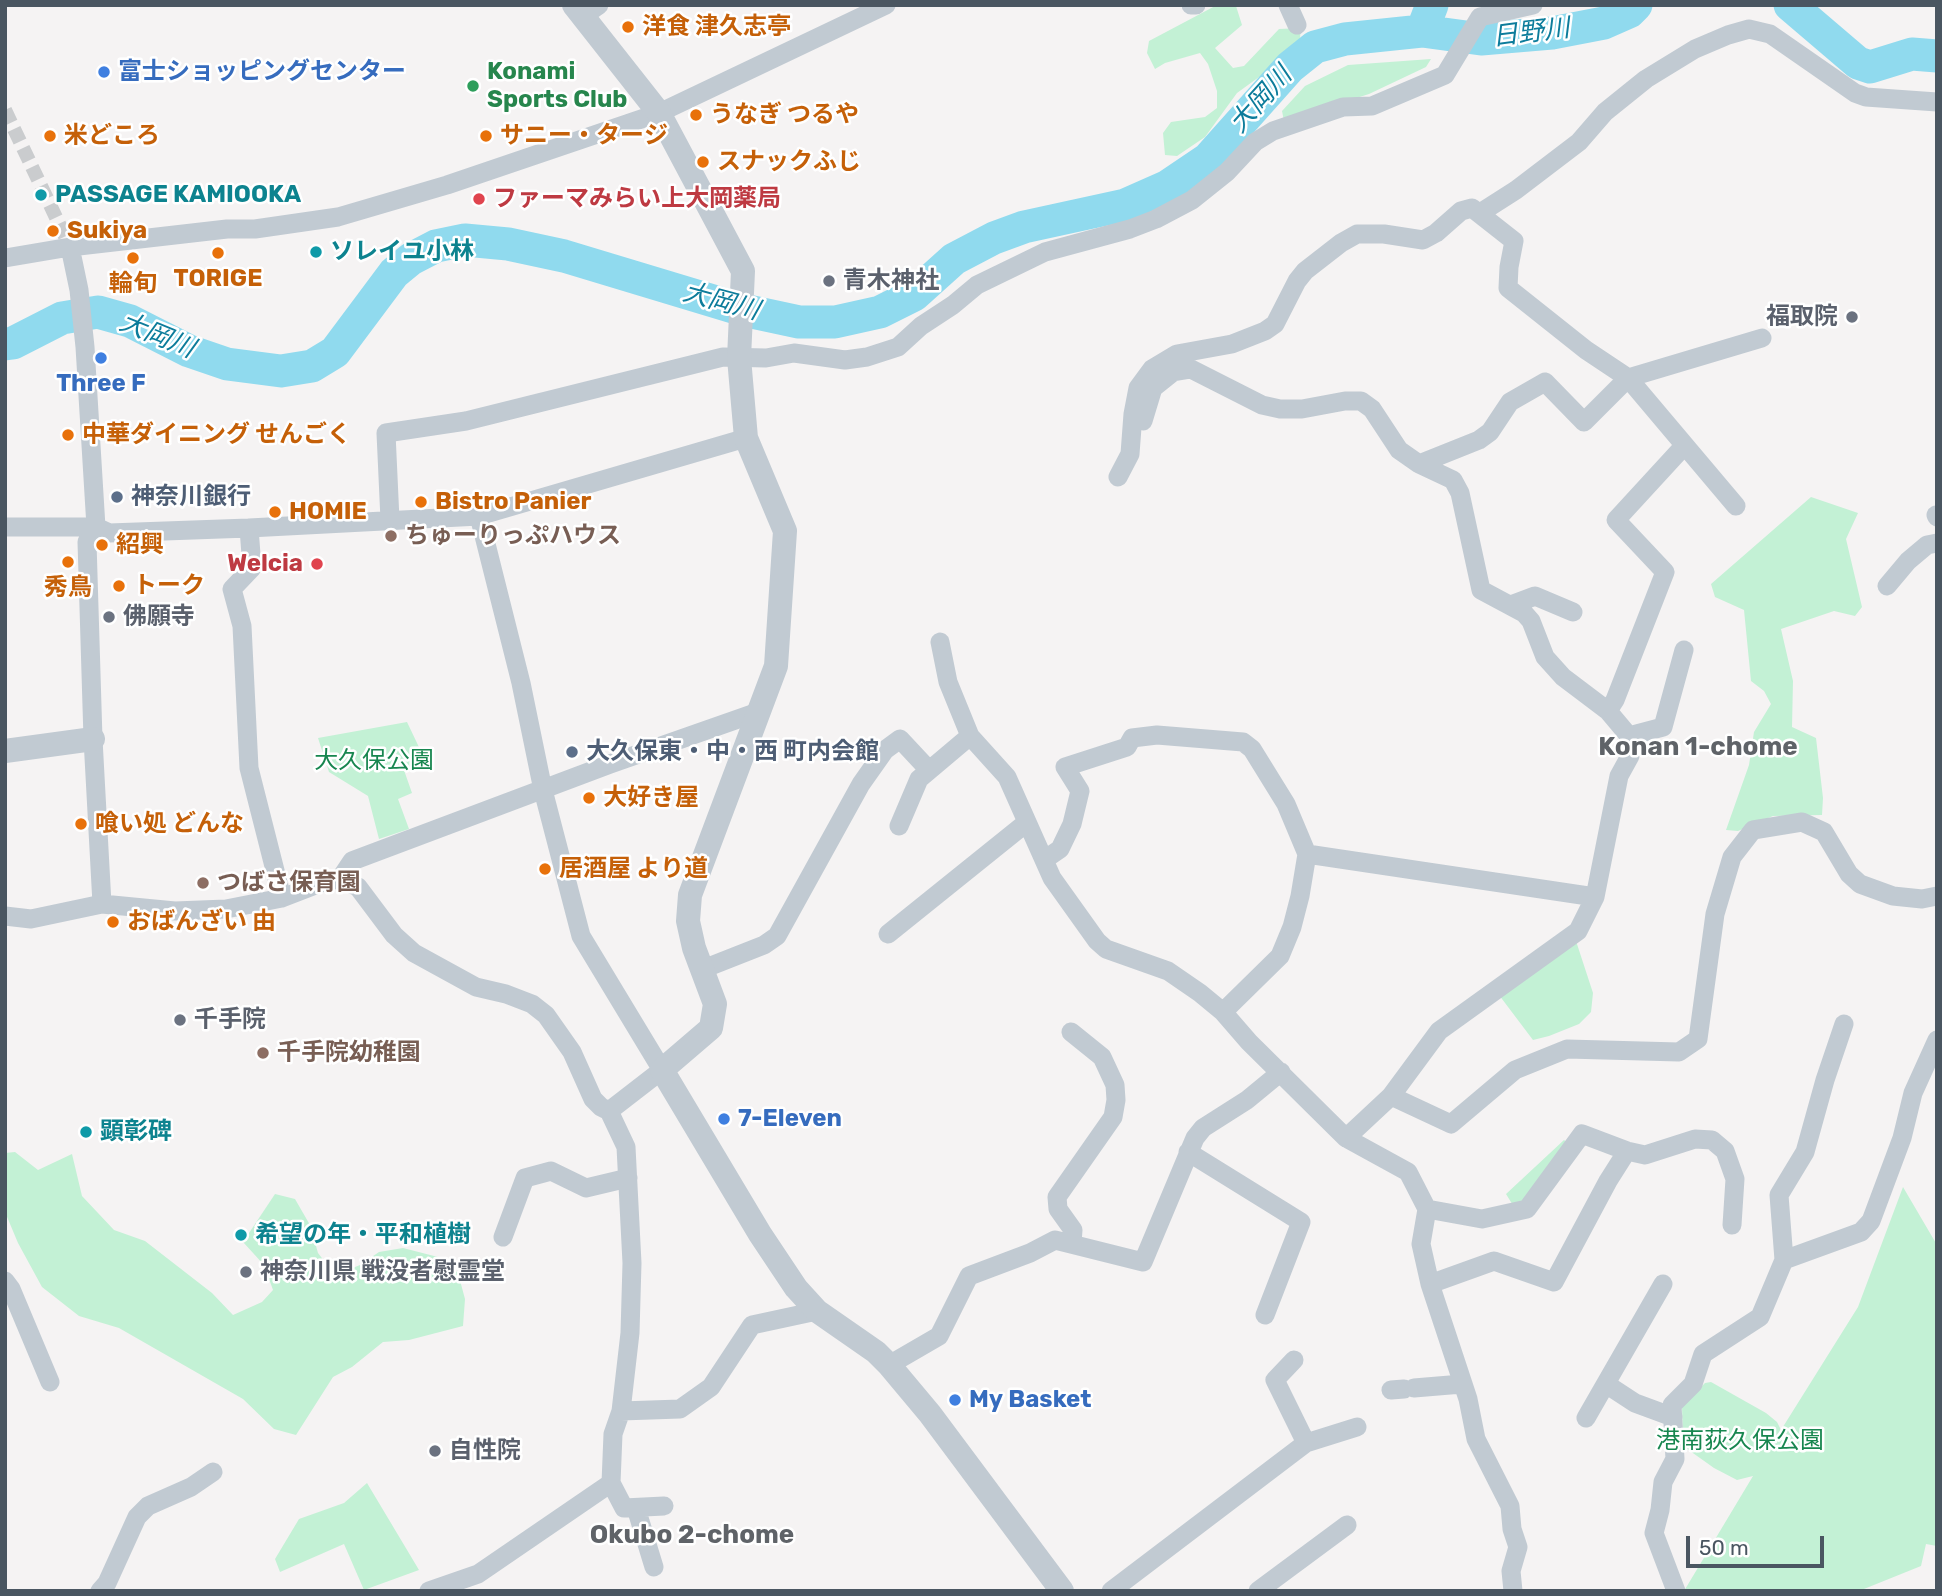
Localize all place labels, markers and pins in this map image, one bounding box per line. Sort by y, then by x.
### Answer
place label: 洋食 津久志亭 [642,13,791,41]
marker: 洋食 津久志亭 [620,19,636,35]
place label: 富士ショッピングセンター [118,58,406,86]
place label: Konami Sports Club [487,58,627,114]
marker: 富士ショッピングセンター [96,64,112,80]
marker: Konami Sports Club [465,78,481,94]
place label: うなぎ つるや [710,101,859,129]
marker: うなぎ つるや [688,107,704,123]
place label: 米どころ [64,122,160,150]
place label: サニー・タージ [500,122,668,150]
marker: 米どころ [42,128,58,144]
marker: サニー・タージ [478,128,494,144]
place label: スナックふじ [717,148,861,176]
marker: スナックふじ [695,154,711,170]
place label: PASSAGE KAMIOOKA [55,181,301,209]
place label: ファーマみらい上大岡薬局 [493,185,781,213]
marker: PASSAGE KAMIOOKA [33,187,49,203]
marker: ファーマみらい上大岡薬局 [471,191,487,207]
place label: Sukiya [67,217,147,245]
marker: Sukiya [45,223,61,239]
place label: ソレイユ小林 [330,238,474,266]
marker: ソレイユ小林 [308,244,324,260]
marker: TORIGE [210,245,226,261]
marker: 輪旬 [125,250,141,266]
place label: TORIGE [174,265,262,293]
place label: 青木神社 [843,267,939,295]
place label: 輪旬 [109,270,157,298]
marker: 青木神社 [821,273,837,289]
place label: 福取院 [1766,303,1838,331]
marker: 福取院 [1844,309,1860,325]
marker: Three F [93,350,109,366]
place label: Three F [56,370,146,398]
place label: 中華ダイニング せんごく [82,421,351,449]
marker: 中華ダイニング せんごく [60,427,76,443]
place label: 神奈川銀行 [131,483,251,511]
place label: Bistro Panier [435,488,591,516]
marker: 神奈川銀行 [109,489,125,505]
marker: Bistro Panier [413,494,429,510]
place label: HOMIE [289,498,367,526]
marker: HOMIE [267,504,283,520]
place label: ちゅーりっぷハウス [405,522,621,550]
marker: ちゅーりっぷハウス [383,528,399,544]
place label: 紹興 [116,531,164,559]
marker: 紹興 [94,537,110,553]
place label: Welcia [227,550,303,578]
marker: 秀鳥 [60,554,76,570]
marker: Welcia [309,556,325,572]
place label: トーク [133,572,205,600]
place label: 秀鳥 [44,574,92,602]
marker: トーク [111,578,127,594]
place label: 佛願寺 [123,603,195,631]
marker: 佛願寺 [101,609,117,625]
place label: 大久保東・中・西 町内会館 [586,738,879,766]
marker: 大久保東・中・西 町内会館 [564,744,580,760]
place label: 大好き屋 [603,784,699,812]
marker: 大好き屋 [581,790,597,806]
place label: 喰い処 どんな [95,810,244,838]
marker: 喰い処 どんな [73,816,89,832]
place label: 居酒屋 より道 [559,855,708,883]
marker: 居酒屋 より道 [537,861,553,877]
place label: つばさ保育園 [217,869,361,897]
marker: つばさ保育園 [195,875,211,891]
place label: おばんざい 由 [127,908,276,936]
marker: おばんざい 由 [105,914,121,930]
place label: 千手院 [194,1006,266,1034]
marker: 千手院 [172,1012,188,1028]
place label: 千手院幼稚園 [277,1039,421,1067]
marker: 千手院幼稚園 [255,1045,271,1061]
place label: 7-Eleven [738,1105,842,1133]
marker: 7-Eleven [716,1111,732,1127]
place label: 顕彰碑 [100,1118,172,1146]
marker: 顕彰碑 [78,1124,94,1140]
place label: 希望の年・平和植樹 [255,1221,471,1249]
marker: 希望の年・平和植樹 [233,1227,249,1243]
place label: 神奈川県 戦没者慰霊堂 [260,1258,505,1286]
marker: 神奈川県 戦没者慰霊堂 [238,1264,254,1280]
place label: My Basket [969,1386,1092,1414]
marker: My Basket [947,1392,963,1408]
place label: 自性院 [449,1437,521,1465]
marker: 自性院 [427,1443,443,1459]

